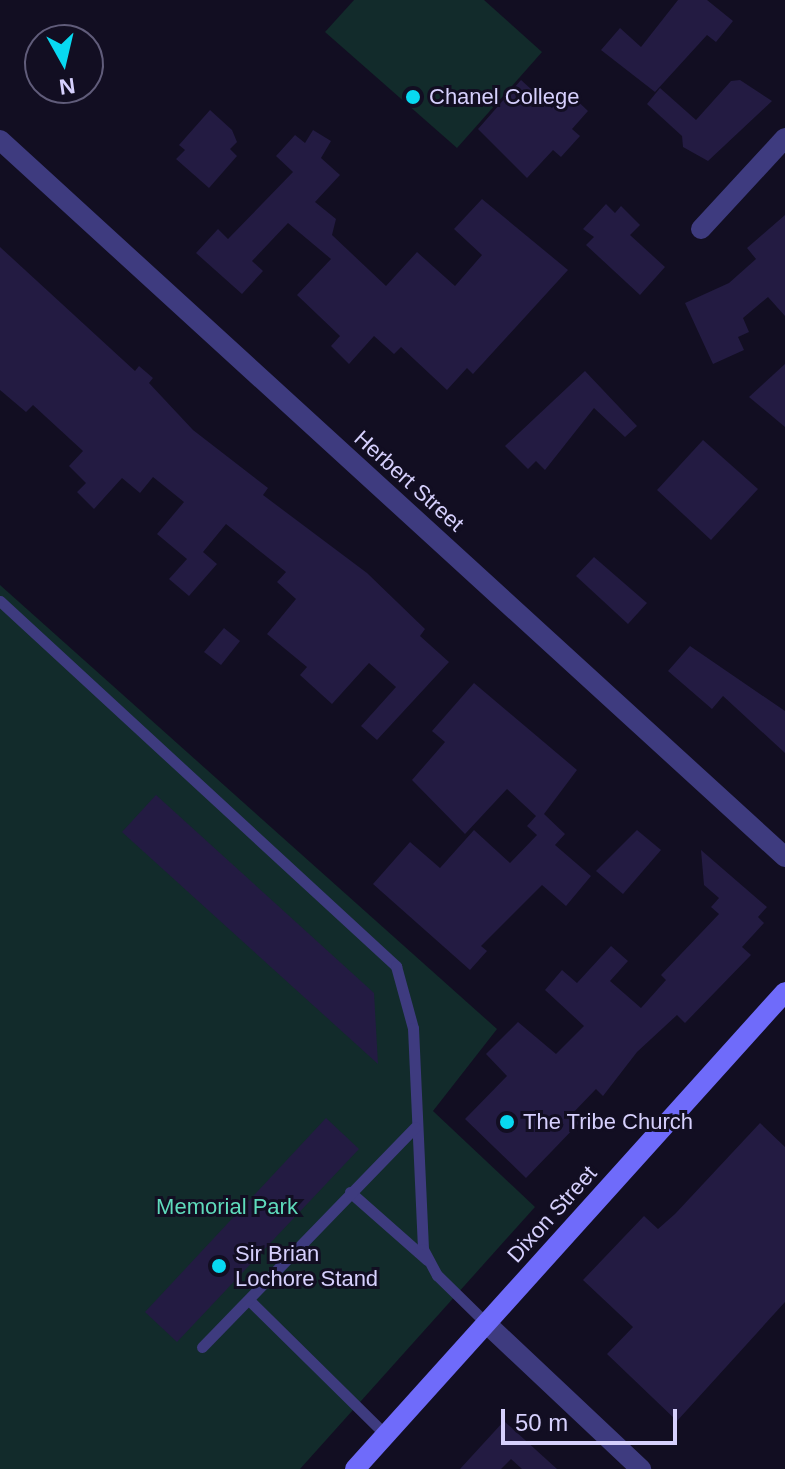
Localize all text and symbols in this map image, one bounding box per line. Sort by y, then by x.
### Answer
north arrow [24,24,104,104]
text: N [58,73,77,100]
place label: Chanel College [429,84,579,110]
marker: Chanel College [404,88,422,106]
street label: Herbert Street [349,425,469,537]
place label: The Tribe Church [523,1109,693,1135]
marker: The Tribe Church [498,1113,516,1131]
street label: Dixon Street [502,1160,602,1268]
park label: Memorial Park [156,1194,298,1220]
place label: Sir Brian Lochore Stand [235,1240,378,1292]
marker: Sir Brian Lochore Stand [210,1257,228,1275]
scale bar [505,1393,681,1443]
text: 50 m [515,1409,568,1436]

